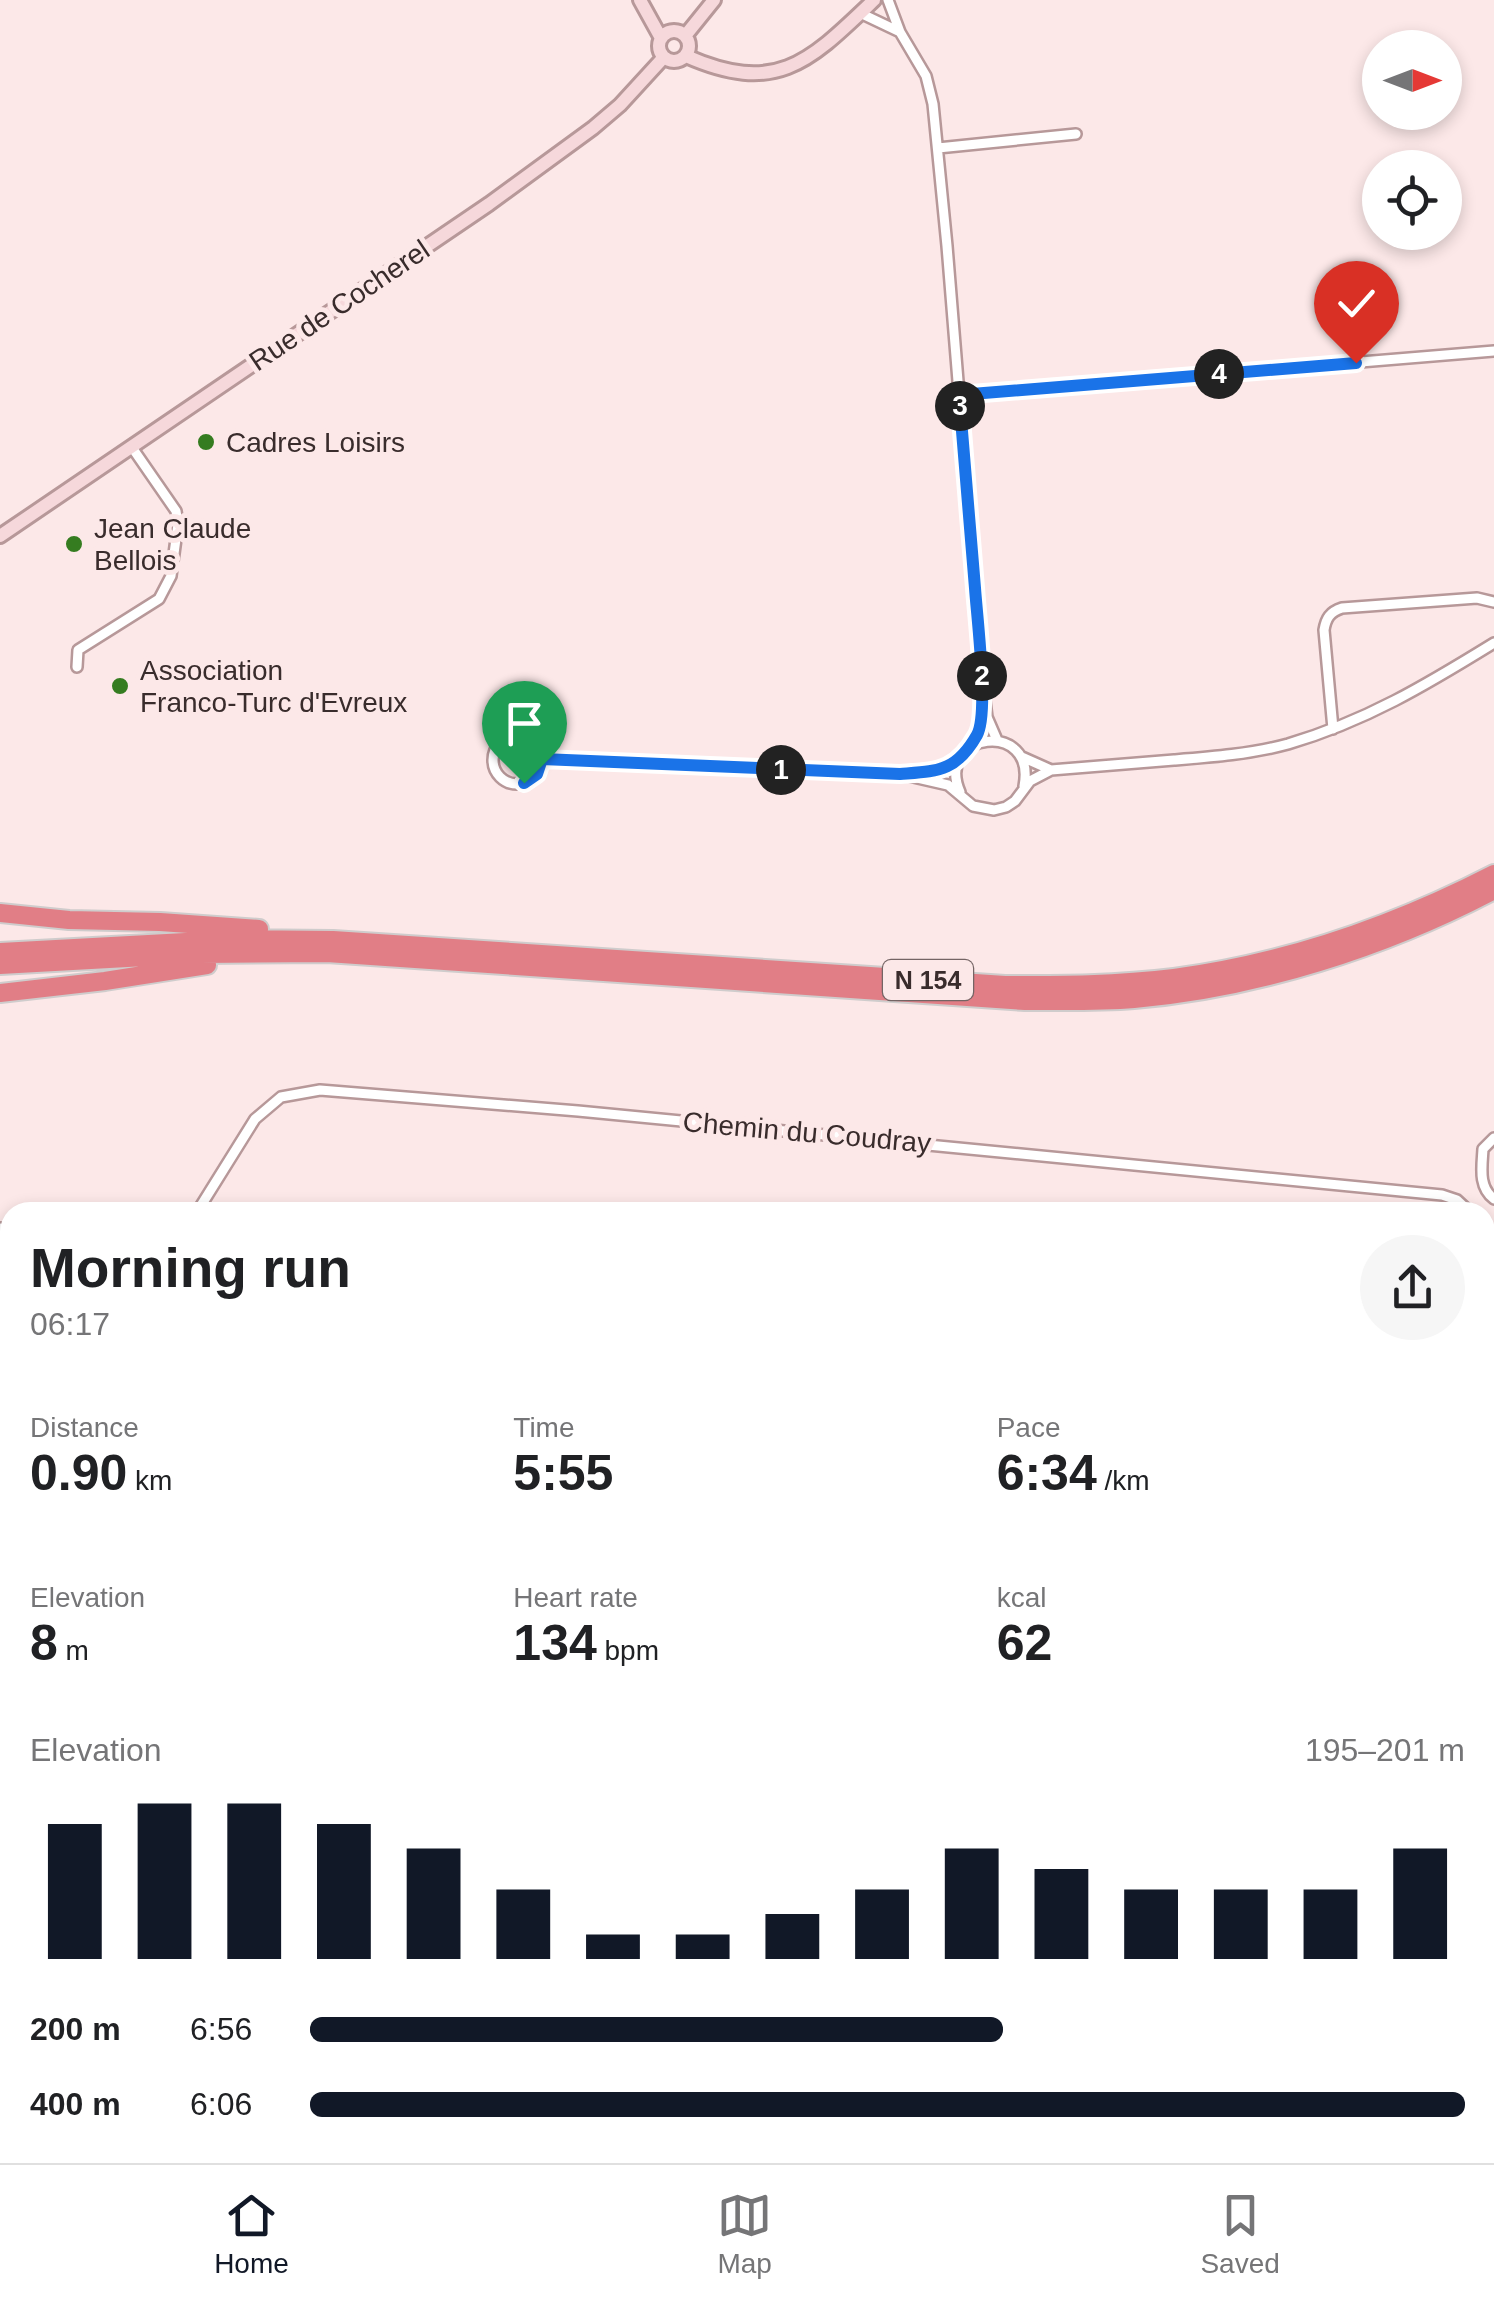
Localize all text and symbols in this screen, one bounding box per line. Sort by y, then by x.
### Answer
north arrow [1362,30,1462,130]
map controls [1362,30,1462,250]
button: locate [1362,150,1462,250]
street label: Rue de Cocherel [244,234,435,377]
pin [1314,261,1399,364]
icon: check [1329,276,1384,331]
pin: 4 [1194,349,1244,399]
text: 4 [1211,358,1227,389]
pin: 3 [935,381,985,431]
text: 3 [952,390,968,421]
place label: Cadres Loisirs [226,427,405,458]
marker: Cadres Loisirs [195,431,217,453]
place label: Jean Claude Bellois [94,513,251,576]
marker: Jean Claude Bellois [63,533,85,555]
pin: 2 [957,651,1007,701]
place label: Association Franco-Turc d'Evreux [140,655,407,718]
text: 2 [974,660,990,691]
marker: Association Franco-Turc d'Evreux [109,675,131,697]
pin [482,681,567,784]
icon: arrive [497,696,552,751]
pin: 1 [756,745,806,795]
text: 1 [773,754,789,785]
road number: N 154 [883,960,973,1000]
street label: Chemin du Coudray [682,1106,932,1159]
button: share [1360,1235,1465,1340]
text: Morning run [30,1237,351,1299]
text: 06:17 [30,1306,110,1342]
text: Distance [30,1412,139,1443]
text: Time [513,1412,575,1443]
text: Pace [997,1412,1060,1443]
text: 0.90 [30,1445,127,1501]
text: 5:55 [513,1445,613,1501]
text: 6:34 [997,1445,1097,1501]
text: km [127,1465,172,1496]
text: /km [1097,1465,1150,1496]
text: Elevation [30,1582,145,1613]
text: Heart rate [513,1582,638,1613]
text: kcal [997,1582,1046,1613]
text: 8 [30,1615,58,1671]
text: 134 [513,1615,597,1671]
text: 62 [997,1615,1052,1671]
text: m [58,1635,89,1666]
text: bpm [597,1635,659,1666]
text: Elevation [30,1732,162,1768]
text: 195–201 m [1305,1732,1465,1768]
text: 200 m [30,2011,121,2047]
text: 6:56 [190,2011,252,2047]
text: 400 m [30,2086,121,2122]
text: 6:06 [190,2086,252,2122]
tab: Home [214,2188,289,2280]
tab: Map [717,2188,772,2280]
tab: Saved [1200,2188,1280,2280]

